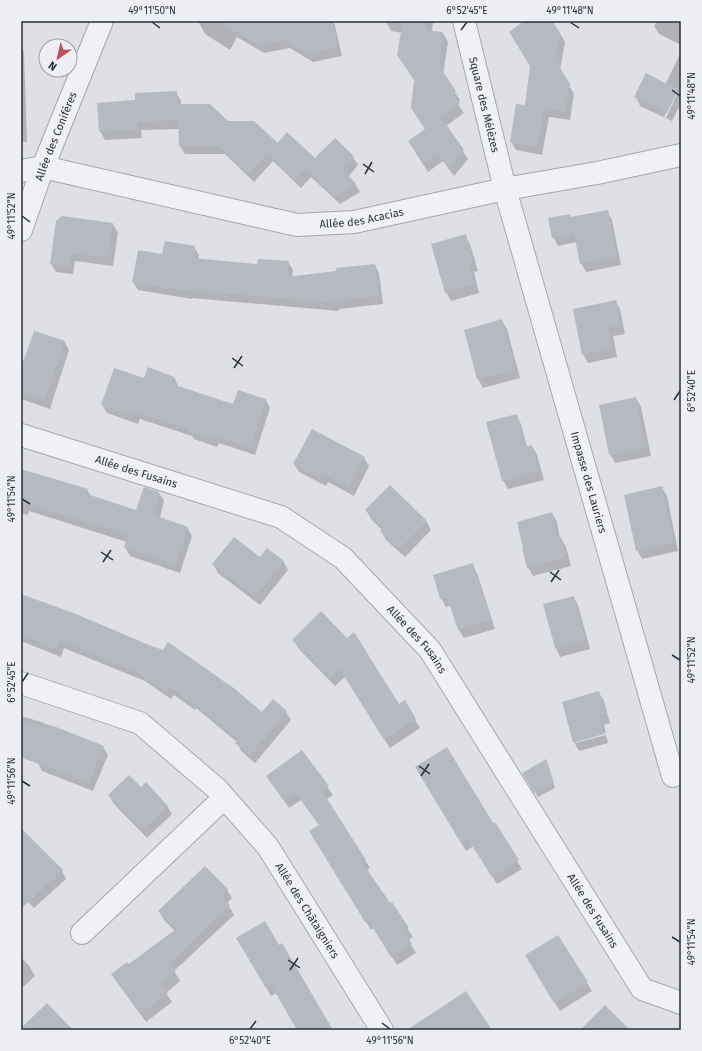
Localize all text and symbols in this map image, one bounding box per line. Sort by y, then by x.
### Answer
text: 49°11'50"N [128,5,176,17]
text: 6°52'45"E [446,5,488,17]
text: 49°11'48"N [546,5,594,17]
north arrow [38,38,78,78]
street label: Square des Mélèzes [466,55,502,154]
text: N [46,58,59,73]
text: 49°11'48"N [686,72,698,120]
street label: Allée des Conifères [32,90,79,183]
text: 49°11'52"N [6,193,18,239]
street label: Allée des Acacias [319,205,405,230]
text: 6°52'40"E [686,370,698,412]
street label: Impasse des Lauriers [568,430,610,535]
street label: Allée des Fusains [94,452,179,490]
text: 49°11'54"N [6,476,18,522]
street label: Allée des Fusains [385,602,449,676]
text: 49°11'52"N [686,637,698,683]
text: 6°52'45"E [6,661,18,703]
text: 49°11'56"N [6,757,18,805]
street label: Allée des Châtaigniers [273,860,342,961]
street label: Allée des Fusains [565,871,621,950]
text: 49°11'54"N [686,919,698,965]
text: 6°52'40"E [229,1035,271,1047]
text: 49°11'56"N [366,1035,414,1047]

